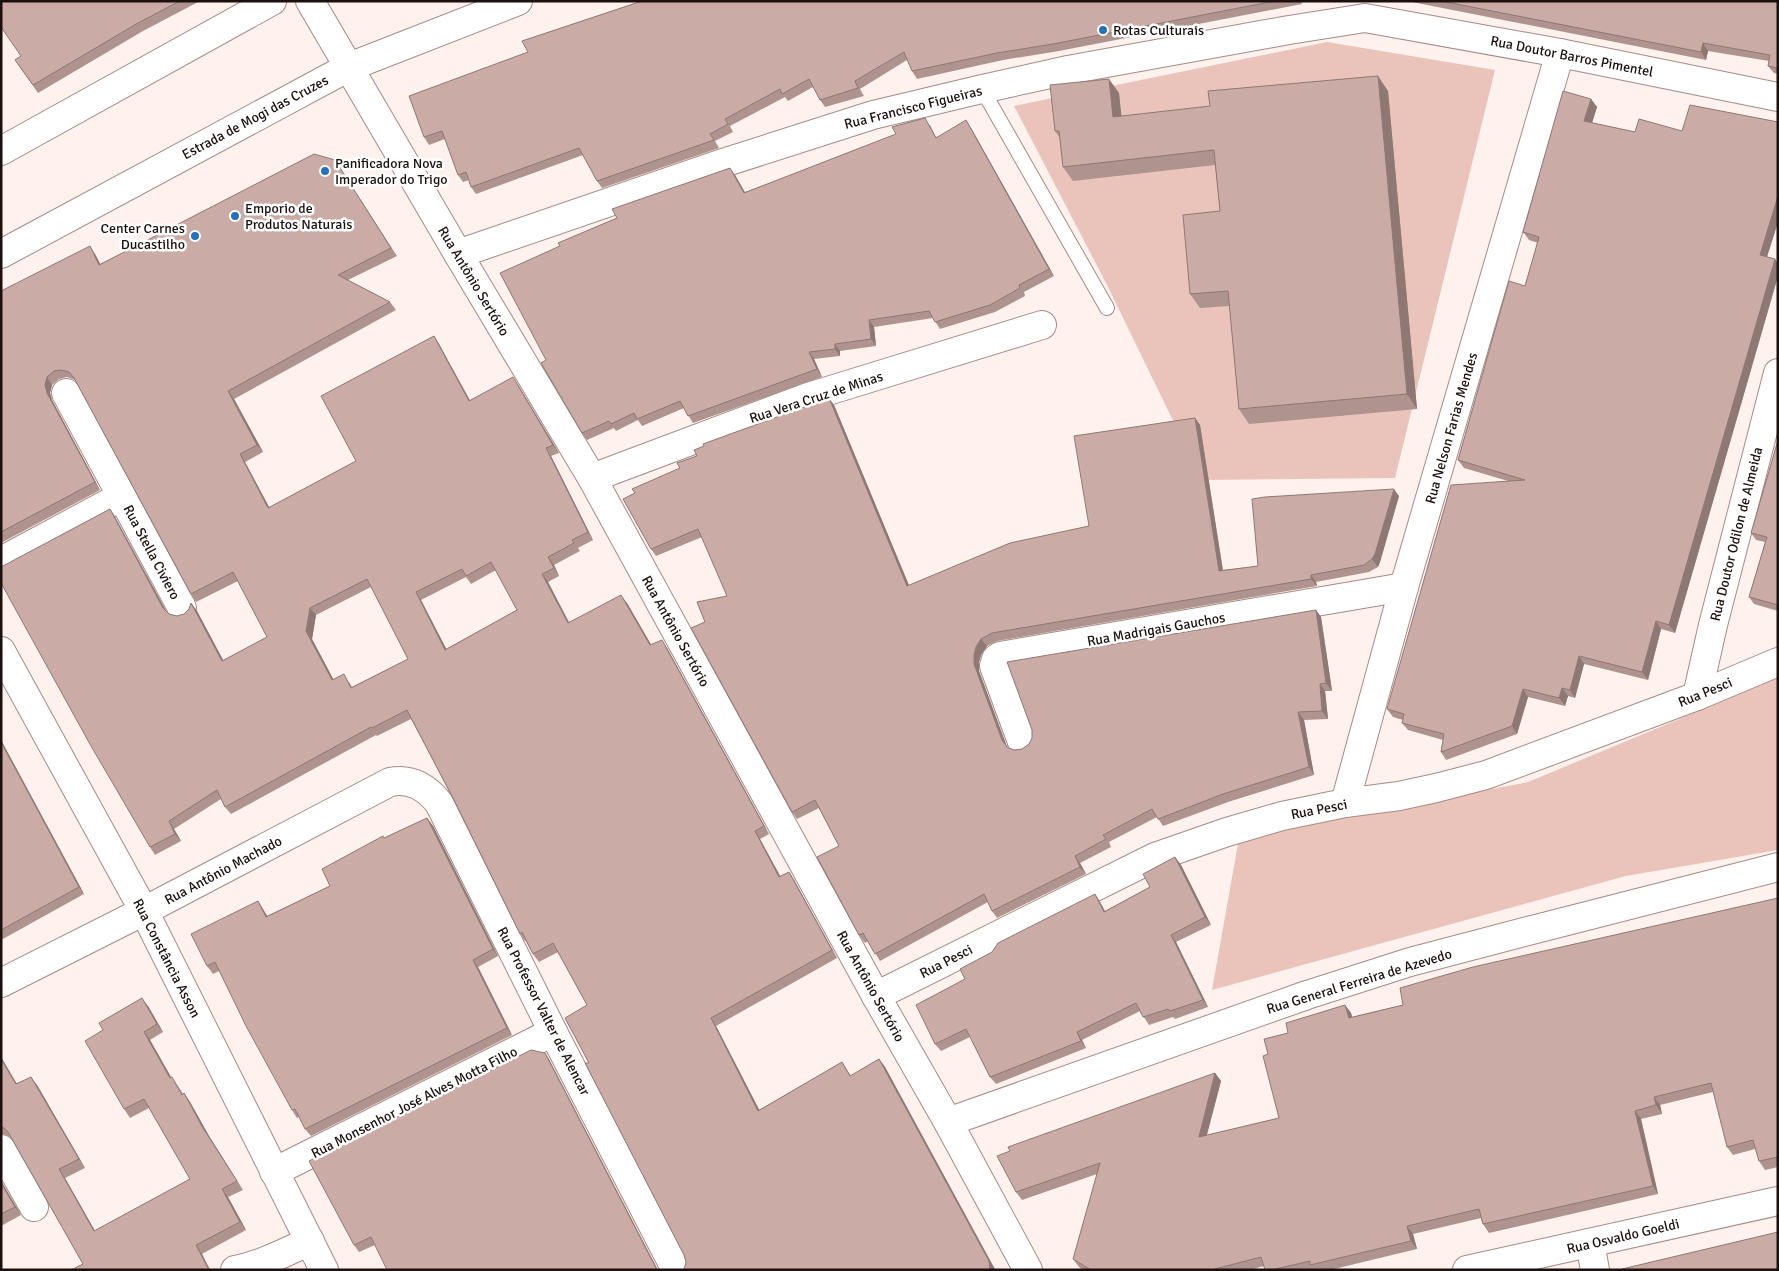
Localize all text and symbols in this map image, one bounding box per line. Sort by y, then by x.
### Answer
place label: Rotas Culturais [1113,22,1204,39]
marker: Rotas Culturais [1097,24,1109,36]
street label: Rua Doutor Barros Pimentel [1489,32,1655,81]
street label: Estrada de Mogi das Cruzes [179,72,331,163]
street label: Rua Francisco Figueiras [842,82,984,133]
place label: Panificadora Nova Imperador do Trigo [335,155,448,188]
marker: Panificadora Nova Imperador do Trigo [319,165,331,177]
place label: Emporio de Produtos Naturais [245,200,352,233]
marker: Emporio de Produtos Naturais [229,210,241,222]
place label: Center Carnes Ducastilho [101,220,185,253]
street label: Rua Antônio Sertório [434,223,513,339]
marker: Center Carnes Ducastilho [189,230,201,242]
street label: Rua Nelson Farias Mendes [1422,351,1481,506]
street label: Rua Vera Cruz de Minas [747,368,885,427]
street label: Rua Doutor Odilon de Almeida [1707,445,1766,623]
street label: Rua Stella Civiero [119,502,184,603]
street label: Rua Antônio Sertório [638,573,713,690]
street label: Rua Madrigais Gauchos [1086,609,1226,650]
street label: Rua Pesci [1675,674,1735,711]
street label: Rua Pesci [1289,796,1349,823]
street label: Rua Antônio Machado [162,832,285,909]
street label: Rua Constância Asson [129,896,204,1021]
street label: Rua Professor Valter de Alencar [494,924,594,1099]
street label: Rua Antônio Sertório [833,928,908,1045]
street label: Rua Pesci [917,941,976,982]
street label: Rua General Ferreira de Azevedo [1264,945,1454,1018]
street label: Rua Monsenhor José Alves Motta Filho [308,1043,520,1162]
street label: Rua Osvaldo Goeldi [1565,1215,1681,1258]

